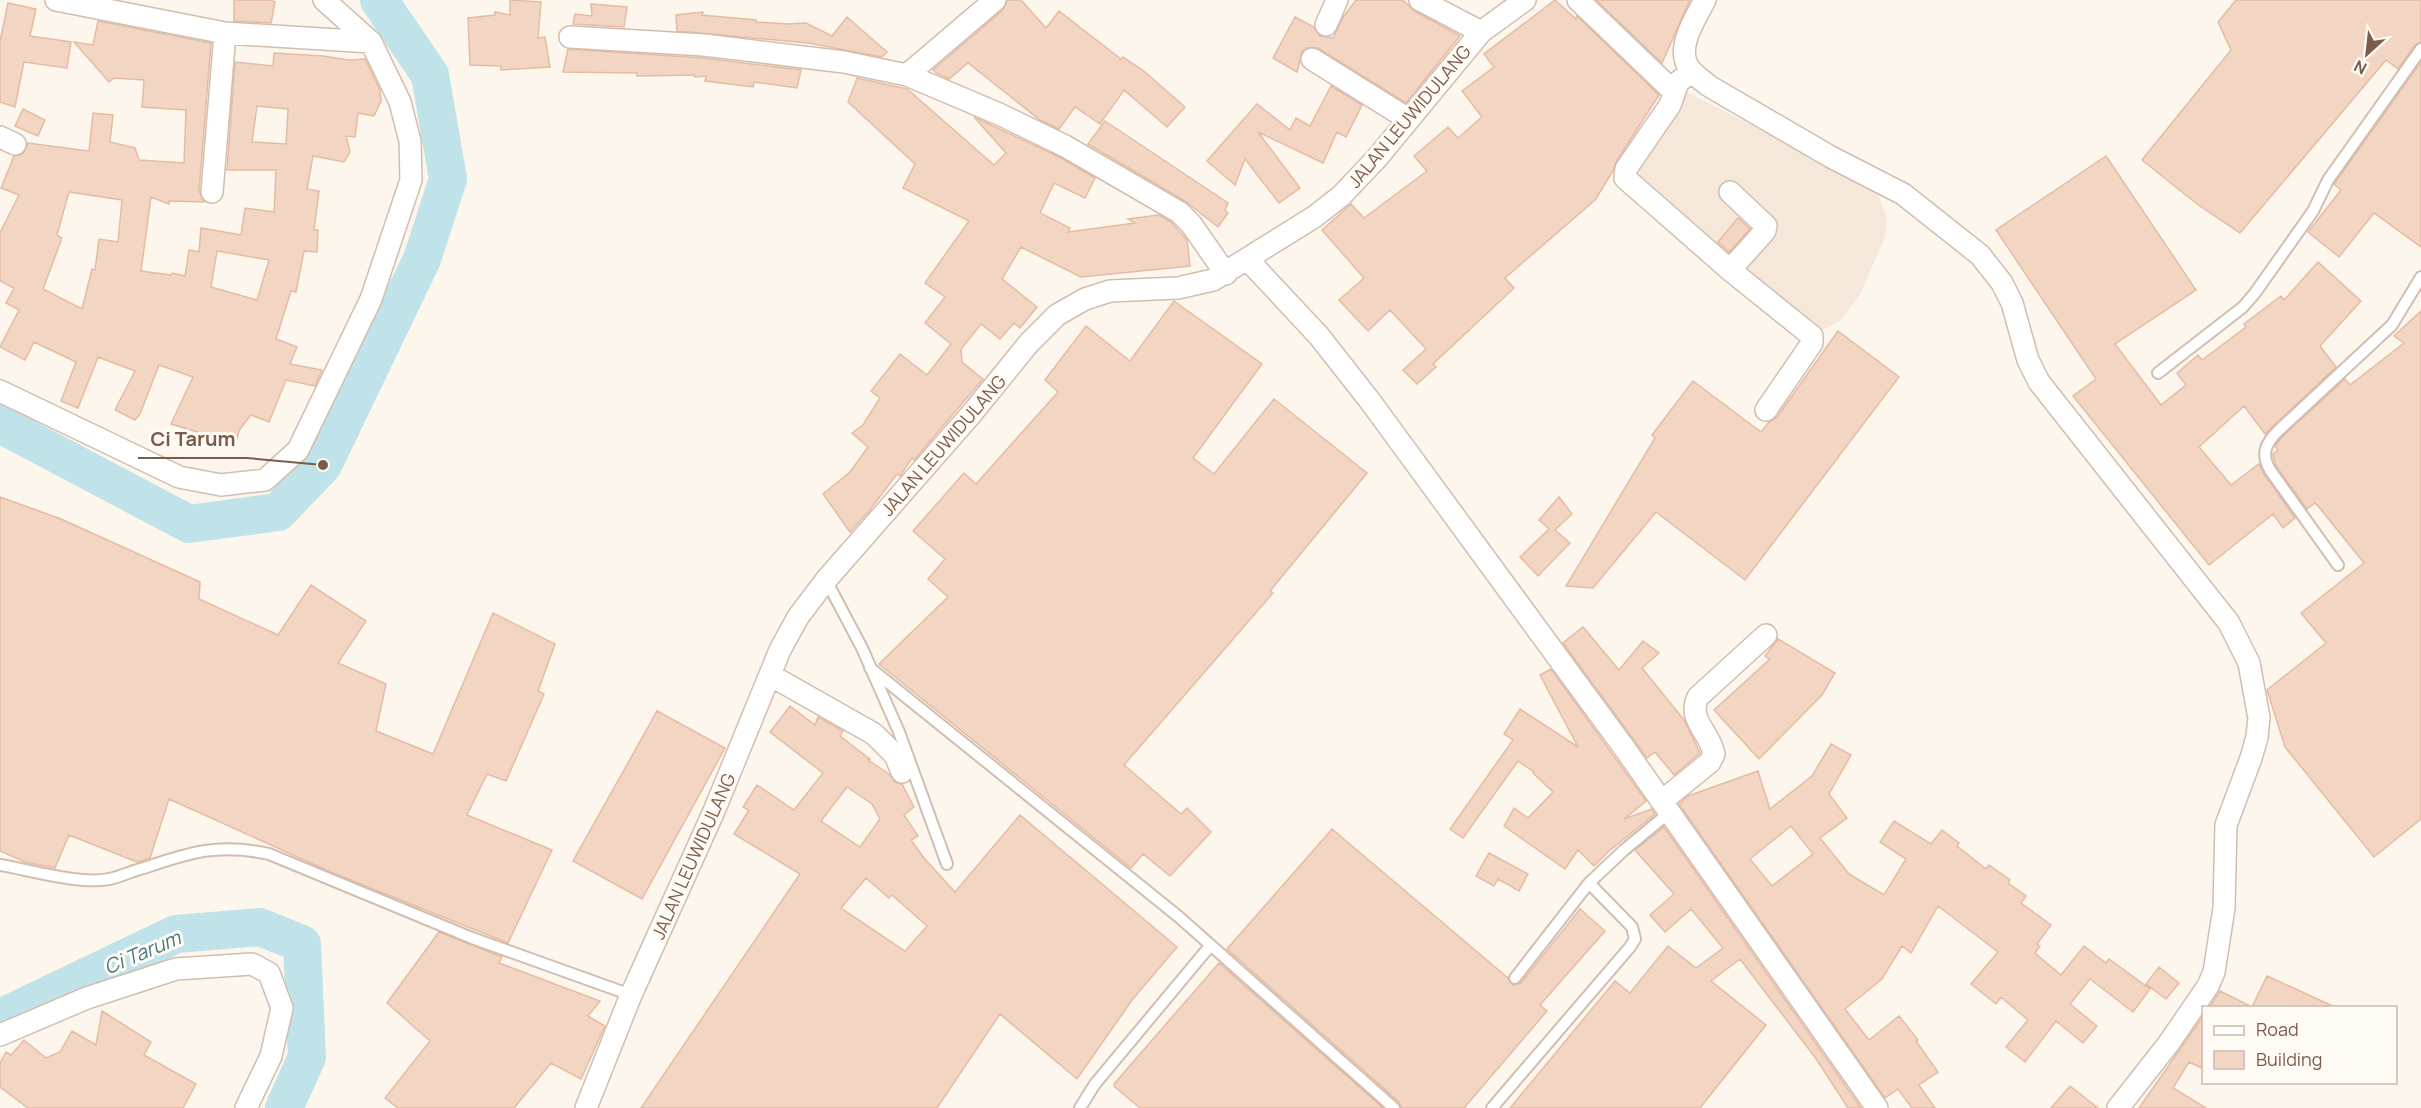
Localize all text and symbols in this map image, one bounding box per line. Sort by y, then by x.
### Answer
north arrow [2337,24,2397,84]
street label: JALAN LEUWIDULANG [1342,39,1476,192]
text: N [2350,55,2370,80]
street label: JALAN LEUWIDULANG [875,369,1011,521]
callout: Ci Tarum [138,420,247,458]
text: Ci Tarum [150,425,236,452]
street label: JALAN LEUWIDULANG [646,769,741,943]
water label: Ci Tarum [100,923,186,980]
legend [2202,1006,2397,1084]
text: Road [2256,1017,2299,1041]
text: Building [2256,1047,2322,1071]

